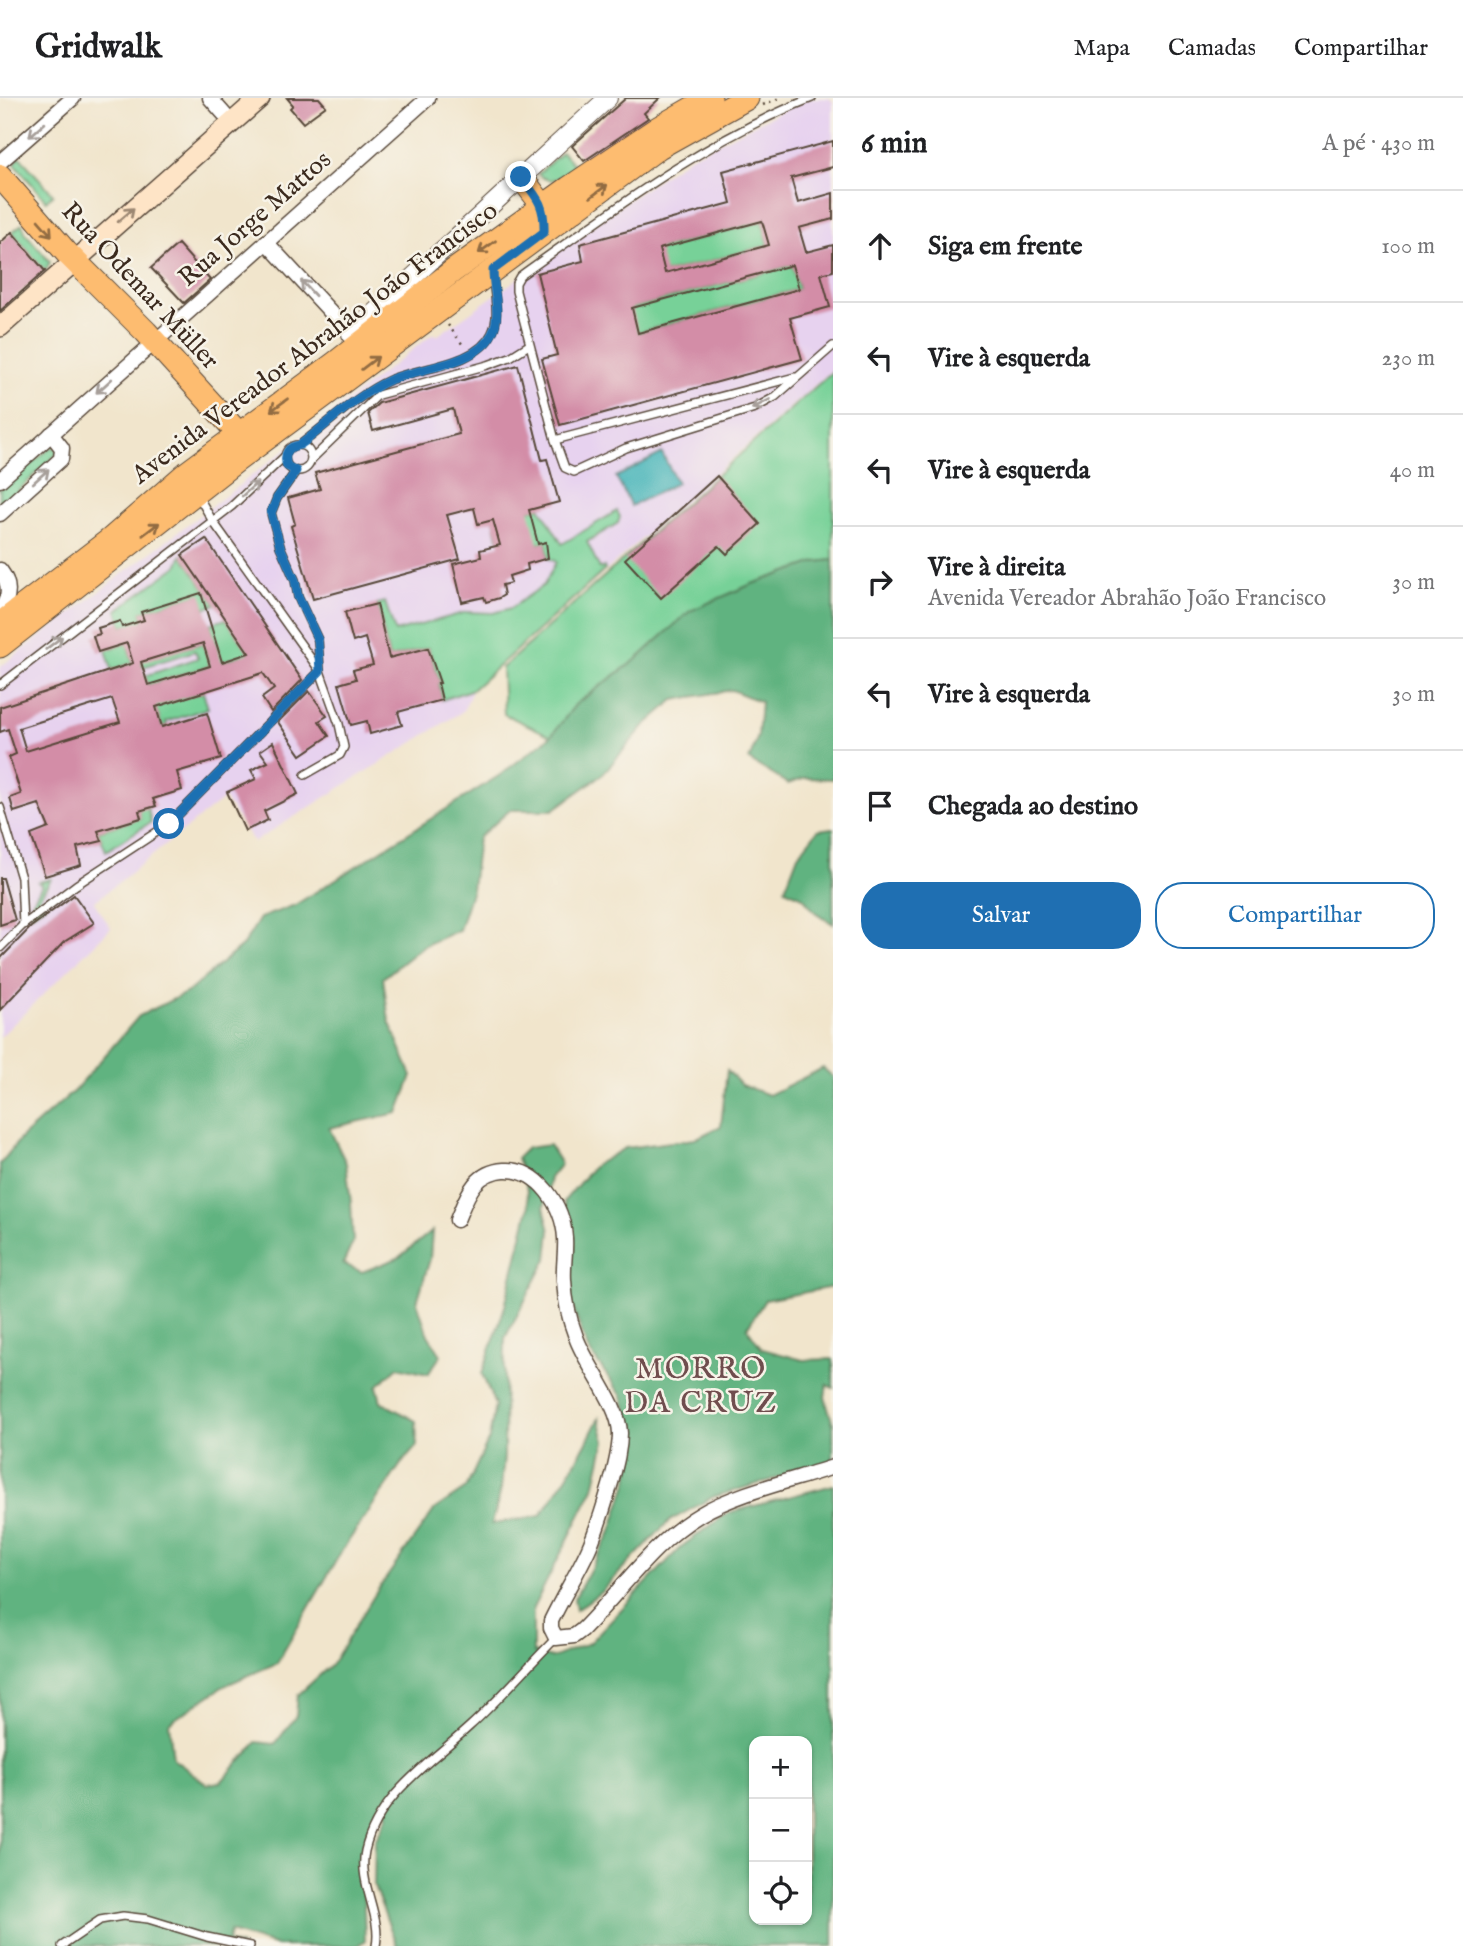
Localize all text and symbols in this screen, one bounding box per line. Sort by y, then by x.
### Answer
text: Gridwalk [35,27,162,69]
text: Mapa [1074,33,1130,64]
text: Camadas [1168,33,1256,64]
text: Compartilhar [1294,33,1428,64]
one-way arrow [28,122,46,138]
text: 6 min [861,125,927,163]
text: A pé · 430 m [1322,129,1435,158]
street label: Rua Jorge Mattos [172,144,338,294]
route end [505,161,536,192]
one-way arrow [589,184,608,199]
street label: Avenida Vereador Abrahão João Francisco [124,194,505,492]
street label: Rua Odemar Müller [54,195,226,377]
one-way arrow [116,207,134,223]
one-way arrow [37,218,53,236]
icon: ahead [861,227,899,265]
text: Siga em frente [928,230,1083,263]
text: 100 m [1381,232,1435,261]
one-way arrow [478,239,497,254]
one-way arrow [300,280,317,297]
icon: left [861,339,899,377]
text: Vire à esquerda [928,342,1090,375]
text: 230 m [1382,344,1435,373]
one-way arrow [360,355,379,370]
one-way arrow [95,378,113,394]
one-way arrow [270,398,289,412]
one-way arrow [751,398,772,412]
icon: left [861,451,899,489]
text: Vire à esquerda [928,454,1090,487]
text: 40 m [1390,456,1435,485]
one-way arrow [32,469,50,485]
one-way arrow [240,482,258,498]
one-way arrow [141,521,160,536]
text: Vire à direita [928,551,1065,584]
icon: right [861,563,899,601]
text: 30 m [1392,568,1435,597]
text: Avenida Vereador Abrahão João Francisco [928,584,1326,613]
one-way arrow [44,636,62,651]
icon: left [861,675,899,713]
text: Vire à esquerda [928,678,1090,711]
text: 30 m [1392,680,1435,709]
icon: arrive [861,787,899,825]
text: Chegada ao destino [928,790,1138,823]
route start [153,808,184,839]
button: Salvar [861,882,1141,949]
button: Compartilhar [1155,882,1435,949]
district label: MORRO DA CRUZ [624,1351,778,1423]
map controls [749,1736,812,1925]
button: + [749,1736,812,1799]
button: − [749,1799,812,1862]
button: locate [749,1862,812,1925]

